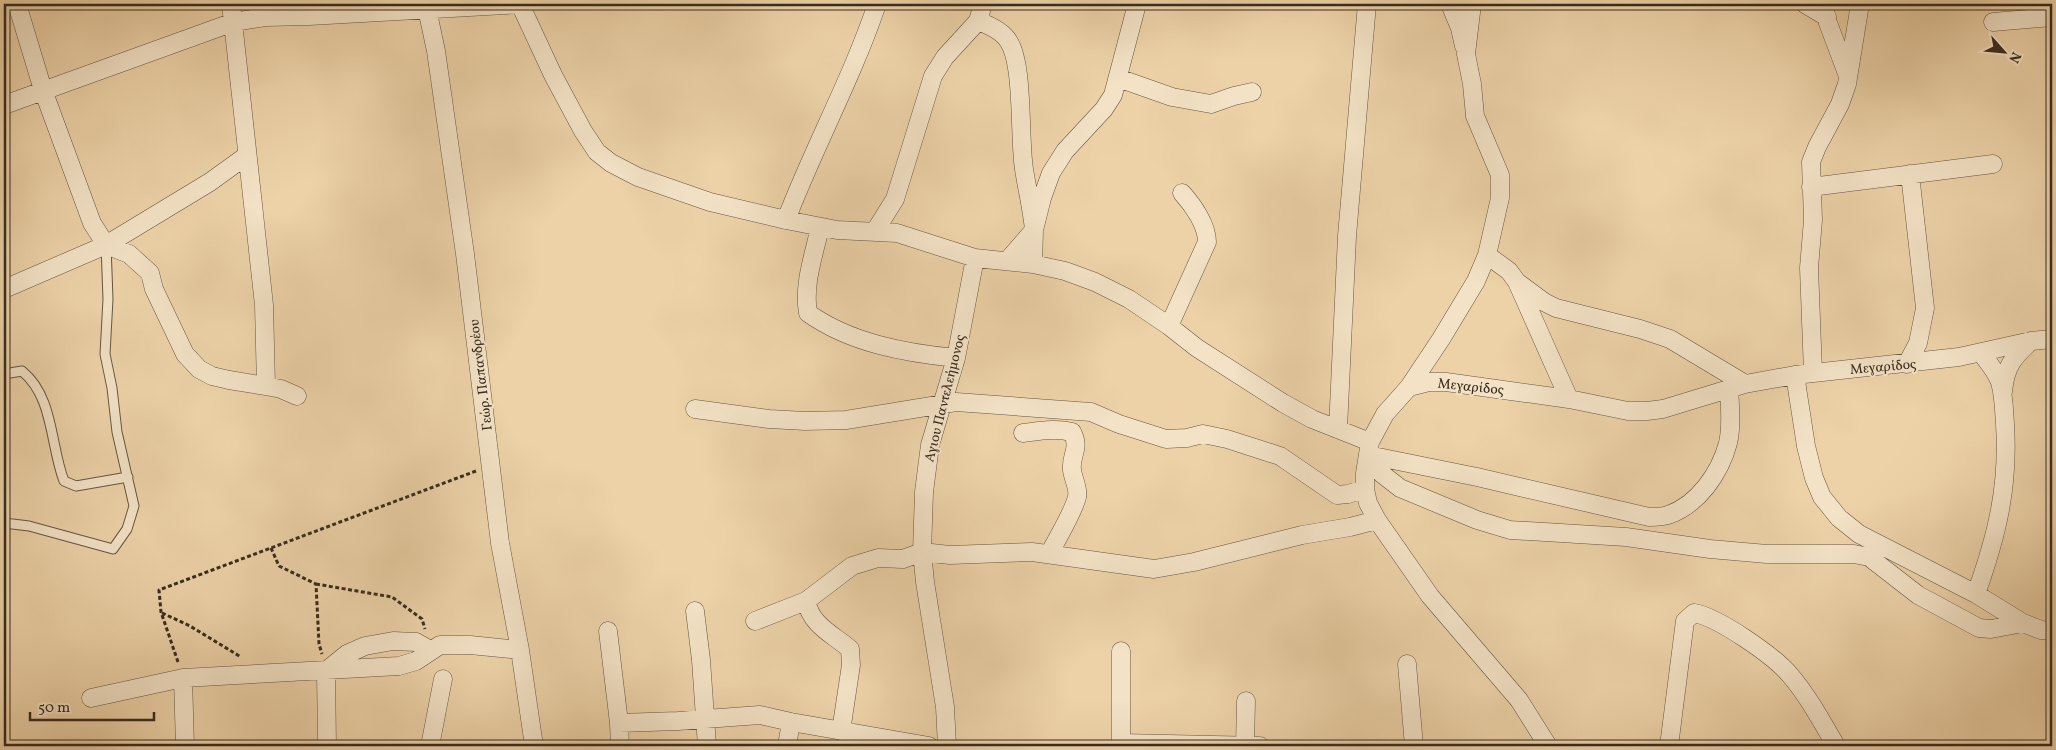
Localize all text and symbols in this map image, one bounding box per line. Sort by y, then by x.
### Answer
north arrow [1978,28,2028,78]
text: N [2003,48,2025,66]
street label: Γεώρ. Παπανδρέου [465,318,498,432]
street label: Αγιου Παντελεήμονος [920,332,971,464]
street label: Μεγαρίδος [1849,355,1917,380]
street label: Μεγαρίδος [1437,375,1505,400]
scale bar [30,690,154,722]
text: 50 m [38,698,70,719]

